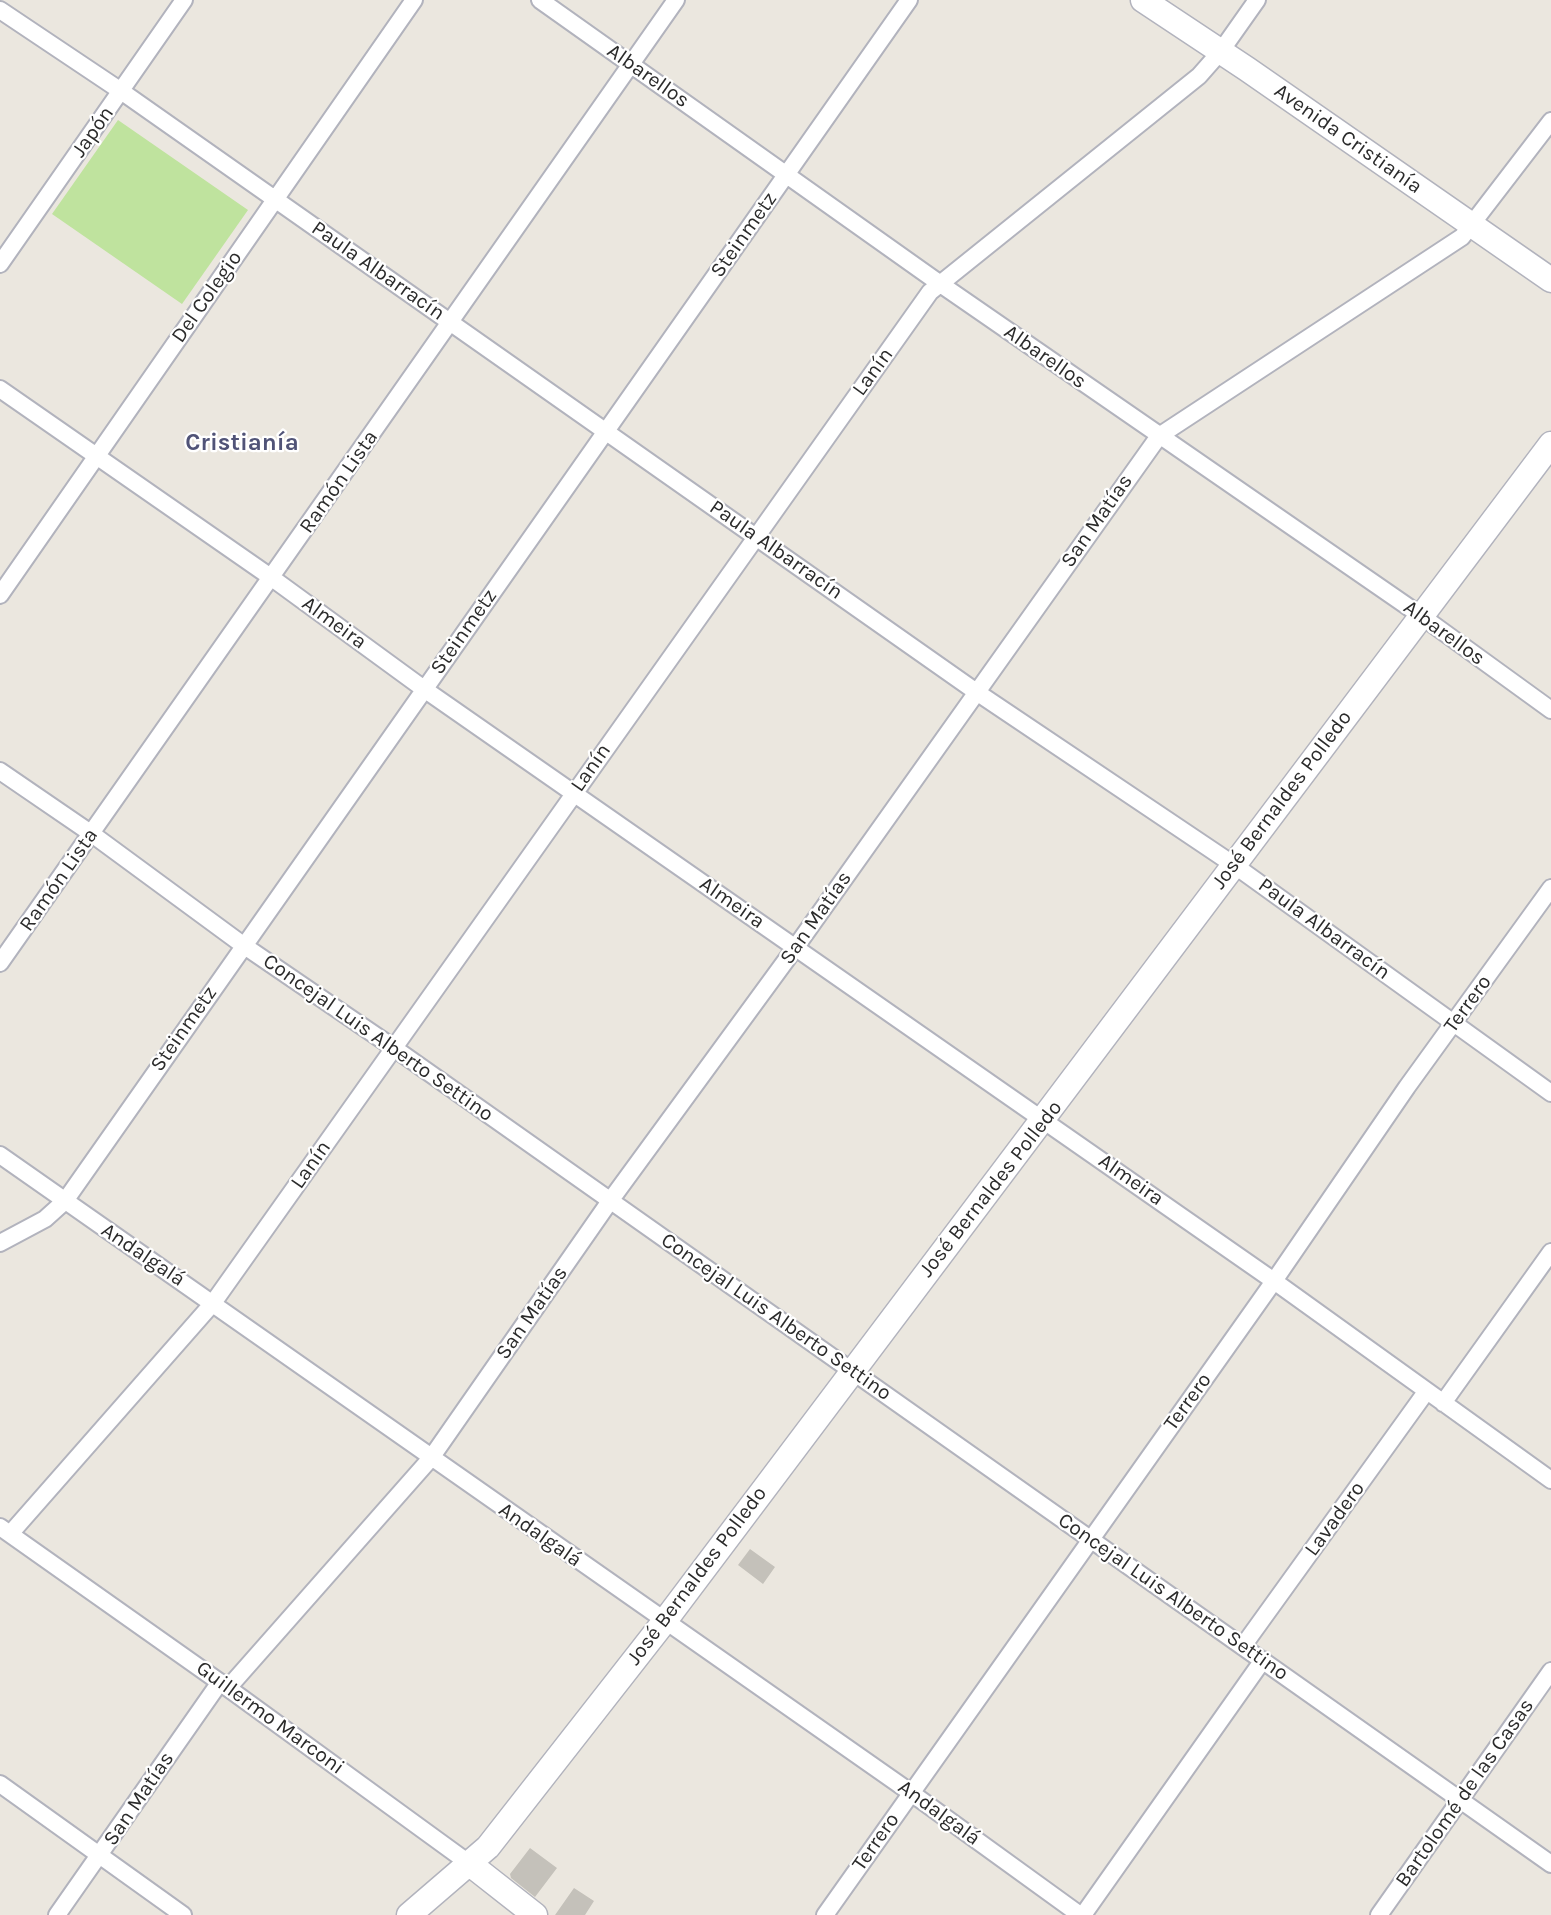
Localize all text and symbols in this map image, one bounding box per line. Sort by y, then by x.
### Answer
street label: Albarellos [602,39,694,113]
street label: Avenida Cristianía [1269,79,1427,199]
street label: Japón [66,102,120,162]
street label: Steinmetz [705,187,783,283]
street label: Paula Albarracín [307,216,449,326]
street label: Del Colegio [166,246,248,348]
street label: Albarellos [999,320,1091,394]
street label: Lanín [847,343,899,401]
street label: Ramón Lista [294,426,384,538]
district label: Cristianía [185,429,299,457]
street label: San Matías [1056,470,1138,572]
street label: Paula Albarracín [705,495,847,605]
street label: Steinmetz [425,584,503,680]
street label: Almeira [297,591,371,655]
street label: Albarellos [1398,595,1490,671]
street label: José Bernaldes Polledo [1207,706,1357,894]
street label: Lanín [565,739,617,797]
street label: Ramón Lista [14,824,104,936]
street label: San Matías [775,867,857,969]
street label: Almeira [695,872,769,934]
street label: Paula Albarracín [1253,873,1395,985]
street label: Concejal Luis Alberto Settino [258,949,498,1127]
street label: Terrero [1439,970,1497,1038]
street label: Steinmetz [145,981,223,1077]
street label: José Bernaldes Polledo [914,1096,1068,1282]
street label: Lanín [285,1136,337,1194]
street label: Almeira [1094,1149,1168,1211]
street label: Andalgalá [96,1218,190,1292]
street label: Concejal Luis Alberto Settino [656,1228,896,1406]
street label: San Matías [491,1262,573,1364]
street label: Terrero [1159,1368,1217,1436]
street label: Lavadero [1300,1477,1370,1561]
street label: José Bernaldes Polledo [622,1482,772,1670]
street label: Andalgalá [494,1497,586,1573]
street label: Concejal Luis Alberto Settino [1053,1508,1293,1686]
street label: Guillermo Marconi [191,1656,349,1780]
street label: Bartolomé de las Casas [1390,1694,1540,1892]
street label: San Matías [98,1747,180,1851]
street label: Andalgalá [893,1775,985,1851]
street label: Terrero [847,1808,905,1876]

